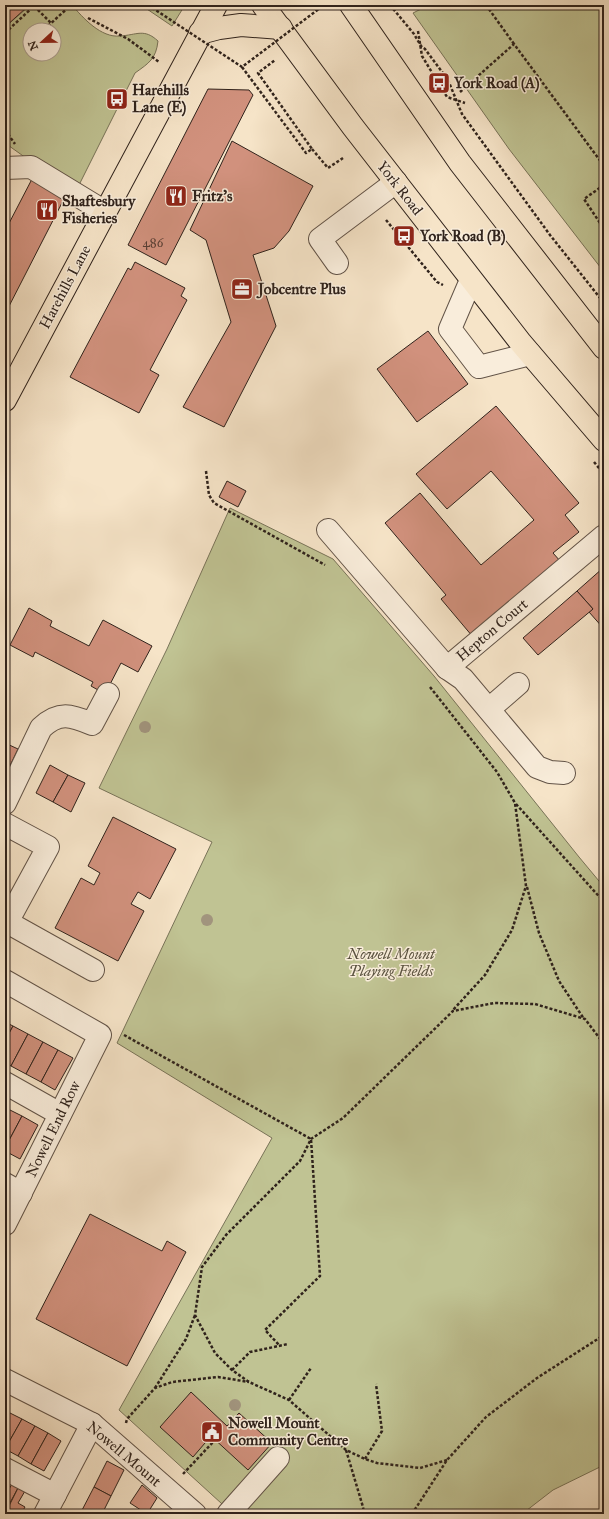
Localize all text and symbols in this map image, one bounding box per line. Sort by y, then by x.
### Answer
north arrow [22,22,62,62]
text: N [25,38,41,52]
bus stop icon: York Road (A) [426,70,452,96]
place label: York Road (A) [453,74,540,93]
place label: Harehills Lane (E) [132,81,190,117]
bus stop icon: Harehills Lane (E) [104,86,130,112]
street label: York Road [373,157,427,219]
restaurant icon: Fritz's [163,183,189,209]
place label: Fritz's [192,187,233,205]
place label: Shaftesbury Fisheries [62,192,136,227]
restaurant icon: Shaftesbury Fisheries [34,197,60,223]
bus stop icon: York Road (B) [391,223,417,249]
place label: York Road (B) [419,227,505,246]
house number: 486 [143,235,164,251]
street label: Harehills Lane [35,242,95,332]
office icon: Jobcentre Plus [229,276,255,302]
place label: Jobcentre Plus [256,280,346,299]
street label: Hepton Court [453,594,532,665]
park label: Nowell Mount Playing Fields [346,945,436,980]
street label: Nowell End Row [22,1078,84,1180]
place label: Nowell Mount Community Centre [228,1414,349,1450]
street label: Nowell Mount [83,1418,165,1491]
public building icon: Nowell Mount Community Centre [199,1419,225,1445]

